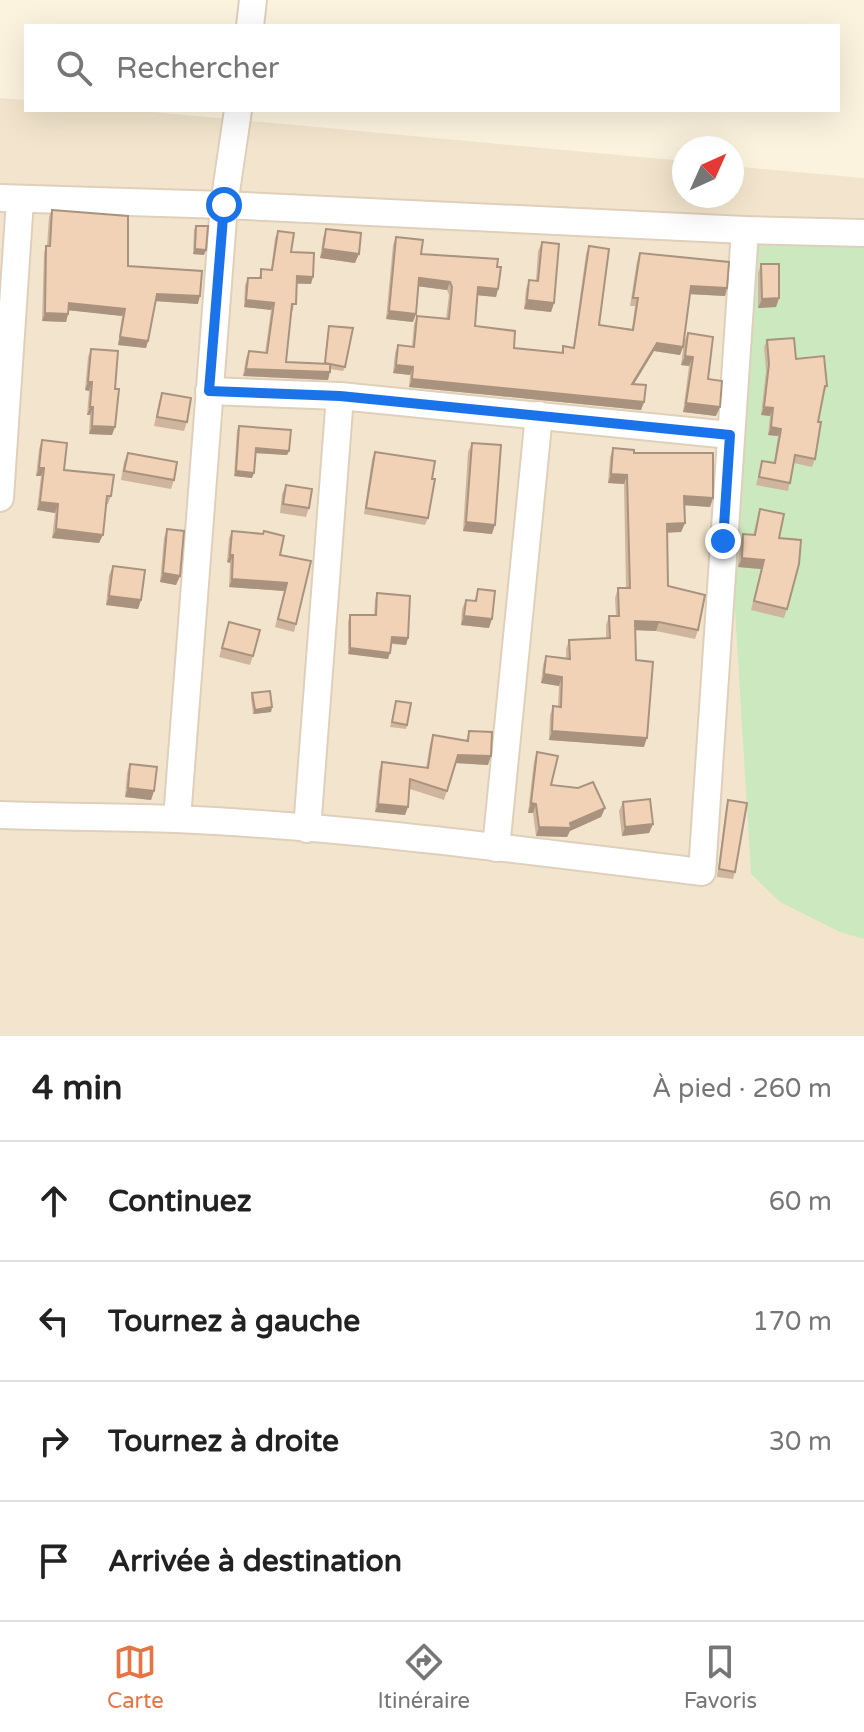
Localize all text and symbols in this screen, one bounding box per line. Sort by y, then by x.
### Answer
search box [24,24,840,112]
icon: search [52,46,96,90]
text: Rechercher [116,50,279,87]
north arrow [672,136,744,208]
route start [206,187,242,223]
route end [705,523,741,559]
text: 4 min [32,1068,123,1109]
text: À pied · 260 m [652,1073,832,1104]
icon: ahead [32,1179,76,1223]
text: Continuez [108,1183,252,1220]
text: 60 m [769,1186,832,1217]
icon: left [32,1299,76,1343]
text: Tournez à gauche [108,1303,360,1340]
text: 170 m [752,1306,832,1337]
icon: right [32,1419,76,1463]
text: Tournez à droite [108,1423,339,1460]
text: 30 m [769,1426,832,1457]
icon: arrive [32,1539,76,1583]
text: Arrivée à destination [108,1543,402,1580]
tab: Carte [107,1640,164,1714]
tab: Itinéraire [377,1640,470,1714]
tab: Favoris [684,1640,757,1714]

